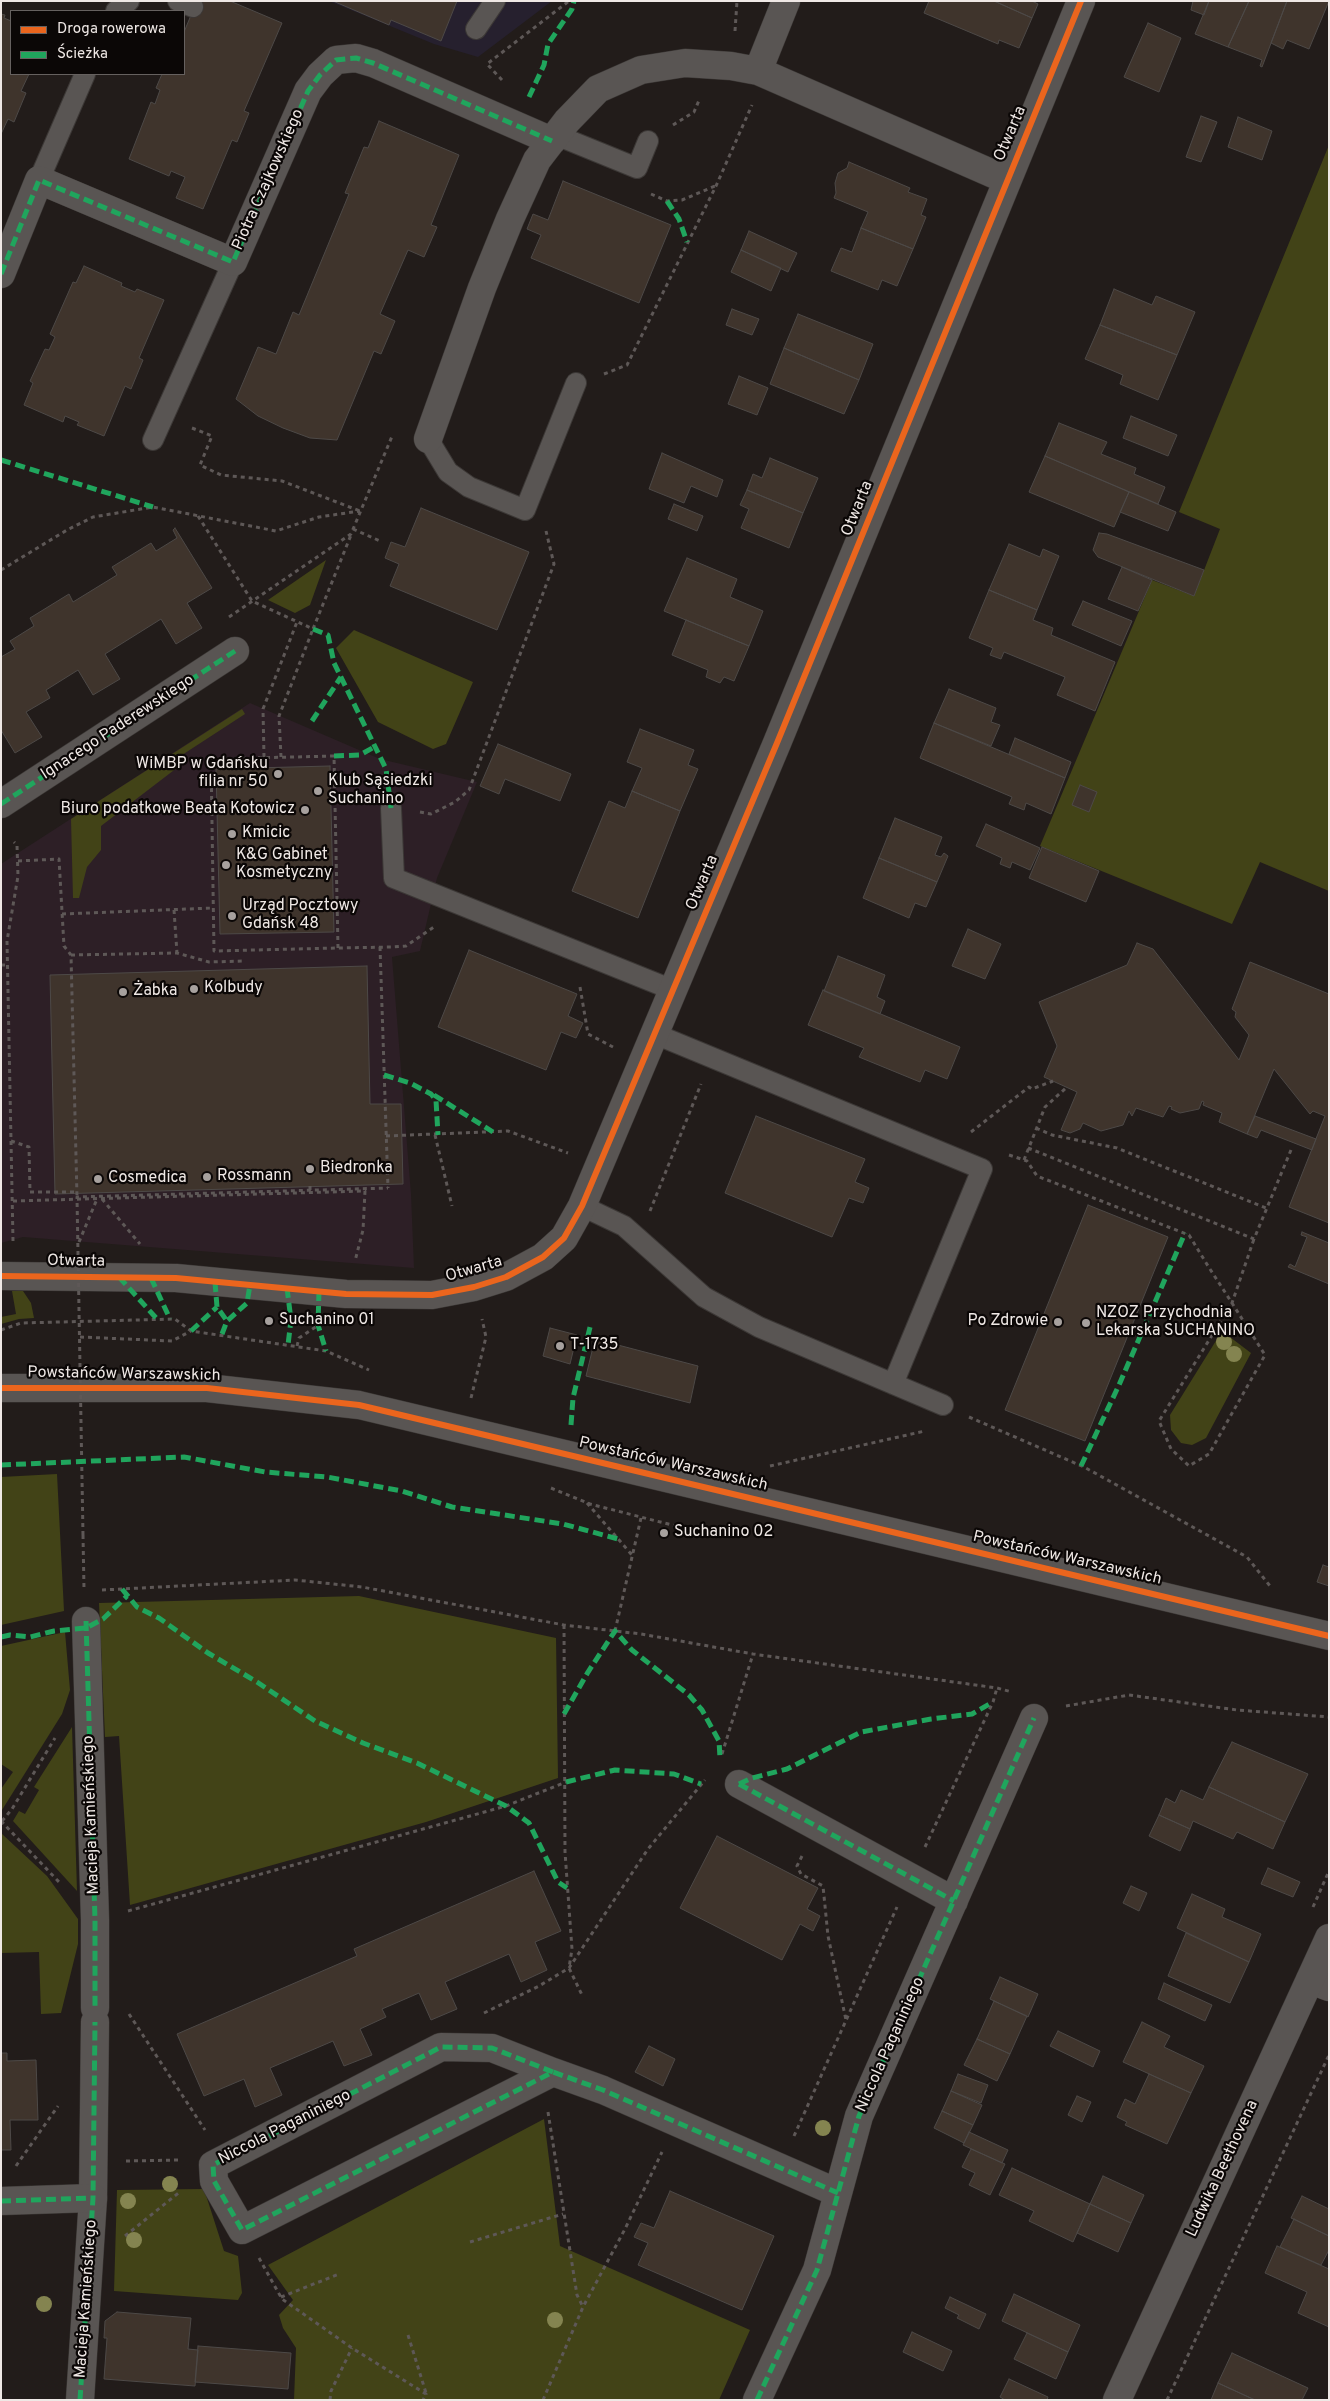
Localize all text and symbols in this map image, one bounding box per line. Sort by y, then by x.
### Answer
legend [10,10,185,75]
text: Droga rowerowa [57,20,166,39]
text: Ścieżka [57,45,108,64]
street label: Otwarta [991,104,1031,164]
street label: Piotra Czajkowskiego [229,106,309,254]
street label: Otwarta [838,478,878,540]
street label: Ignacego Paderewskiego [38,671,198,785]
place label: WiMBP w Gdańsku filia nr 50 [136,755,268,793]
marker: WiMBP w Gdańsku filia nr 50 [272,768,284,780]
place label: Klub Sąsiedzki Suchanino [328,772,433,810]
marker: Klub Sąsiedzki Suchanino [312,785,324,797]
place label: Biuro podatkowe Beata Kotowicz [61,800,295,820]
marker: Biuro podatkowe Beata Kotowicz [299,804,311,816]
place label: Kmicic [242,824,290,844]
marker: Kmicic [226,828,238,840]
place label: K&G Gabinet Kosmetyczny [236,846,332,884]
street label: Otwarta [683,853,723,913]
marker: K&G Gabinet Kosmetyczny [220,859,232,871]
place label: Urząd Pocztowy Gdańsk 48 [242,897,358,935]
marker: Urząd Pocztowy Gdańsk 48 [226,910,238,922]
place label: Kolbudy [204,979,263,999]
place label: Żabka [133,982,177,1002]
marker: Kolbudy [188,983,200,995]
marker: Żabka [117,986,129,998]
place label: Biedronka [320,1159,393,1179]
marker: Biedronka [304,1163,316,1175]
place label: Rossmann [217,1167,291,1187]
place label: Cosmedica [108,1169,187,1189]
marker: Rossmann [201,1171,213,1183]
marker: Cosmedica [92,1173,104,1185]
street label: Otwarta [47,1252,105,1272]
street label: Otwarta [443,1253,505,1287]
place label: NZOZ Przychodnia Lekarska SUCHANINO [1096,1304,1255,1342]
place label: Suchanino 01 [279,1311,374,1331]
place label: Po Zdrowie [967,1312,1048,1332]
marker: Suchanino 01 [263,1315,275,1327]
marker: Po Zdrowie [1052,1316,1064,1328]
marker: NZOZ Przychodnia Lekarska SUCHANINO [1080,1317,1092,1329]
place label: T-1735 [570,1336,618,1356]
marker: T-1735 [554,1340,566,1352]
street label: Powstańców Warszawskich [27,1364,221,1386]
street label: Powstańców Warszawskich [577,1434,769,1496]
place label: Suchanino 02 [674,1523,773,1543]
marker: Suchanino 02 [658,1527,670,1539]
street label: Powstańców Warszawskich [971,1528,1163,1590]
street label: Macieja Kamieńskiego [80,1735,104,1895]
street label: Niccola Paganiniego [853,1974,929,2116]
street label: Niccola Paganiniego [216,2086,354,2170]
street label: Ludwika Beethovena [1183,2097,1263,2241]
street label: Macieja Kamieńskiego [72,2219,102,2379]

